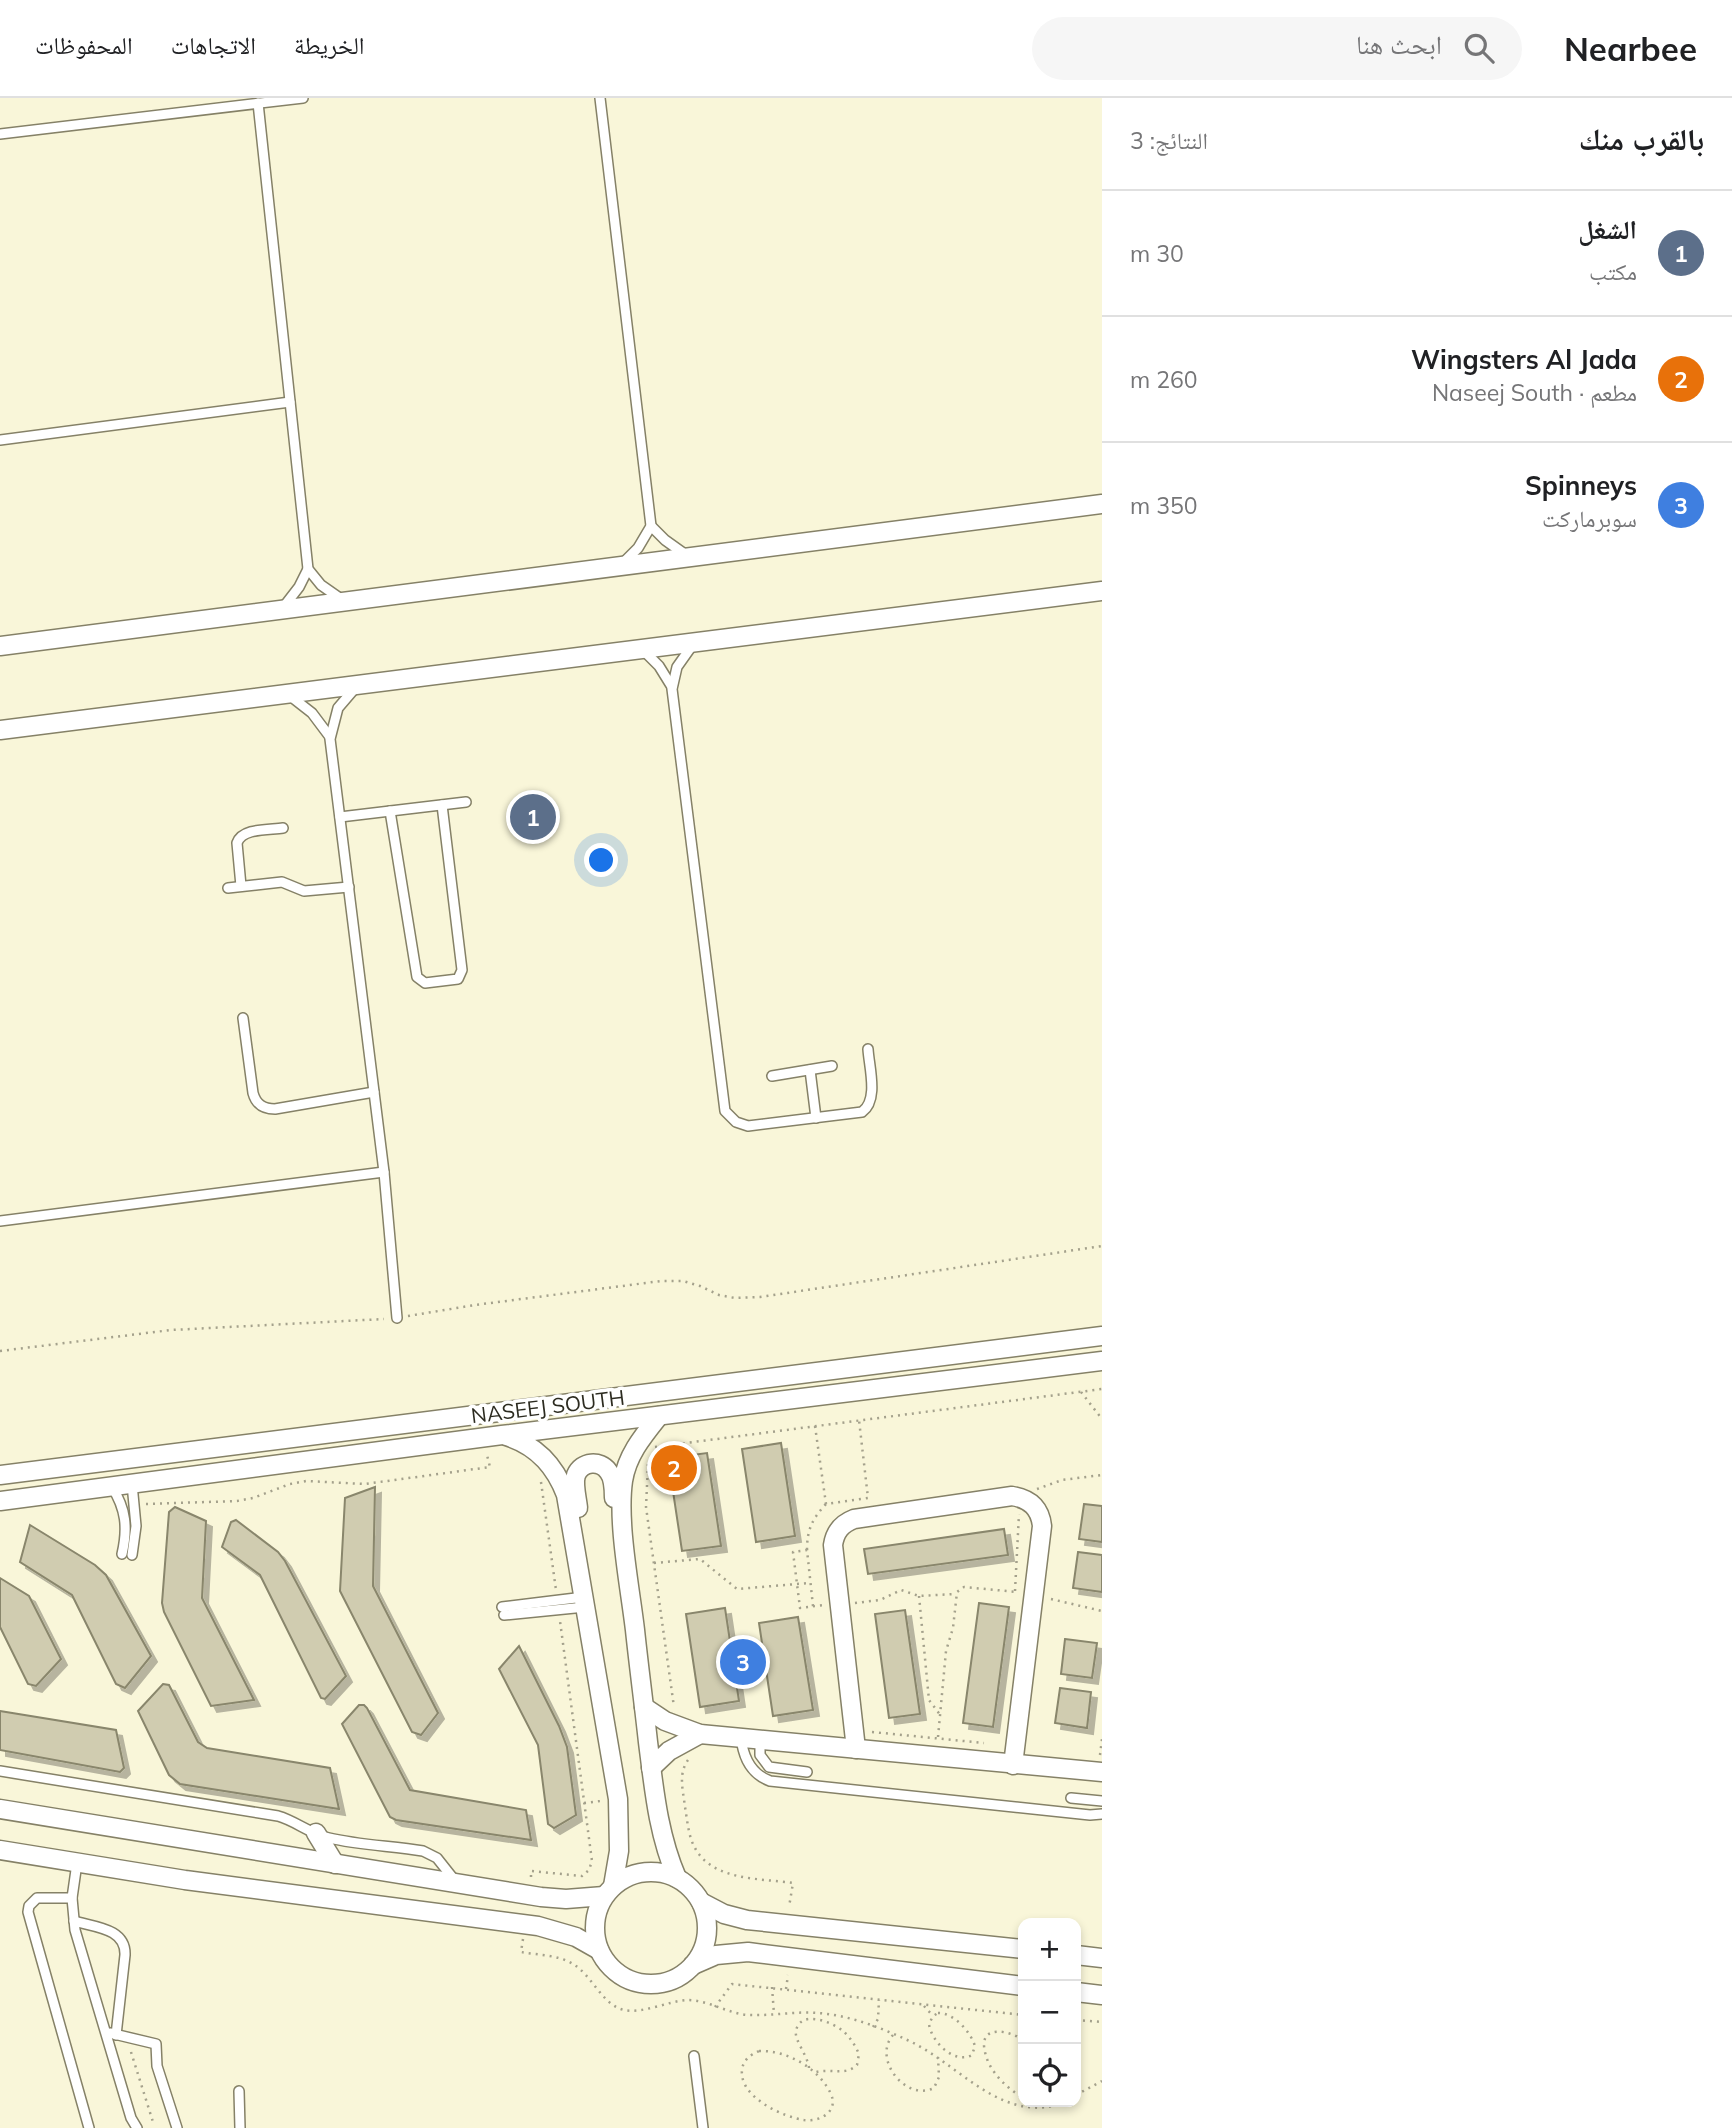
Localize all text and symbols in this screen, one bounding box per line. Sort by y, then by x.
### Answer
search box [1032,17,1522,80]
text: ابحث هنا [1356,28,1442,61]
text: Nearbee [1564,28,1697,69]
icon: search [1460,29,1498,67]
text: المحفوظات [35,30,133,60]
text: الاتجاهات [171,30,256,60]
text: الخريطة [294,30,365,60]
text: بالقرب منك [1579,120,1704,158]
text: النتائج: 3 [1130,126,1208,155]
text: الشغل [1578,213,1637,246]
text: 30 m [1130,239,1184,268]
text: 1 [1674,239,1688,268]
text: مكتب [1589,257,1637,286]
text: Wingsters Al Jada [1411,343,1637,376]
text: 260 m [1130,365,1198,394]
text: 2 [1674,365,1688,394]
text: مطعم · Naseej South [1432,378,1637,407]
text: Spinneys [1525,469,1637,502]
text: 350 m [1130,491,1198,520]
text: 3 [1674,491,1688,520]
text: سوبرماركت [1542,504,1637,533]
pin: 1 [510,791,556,843]
your location [584,843,618,877]
street label: NASEEJ SOUTH [470,1384,626,1428]
pin: 2 [651,1442,697,1494]
pin: 3 [720,1636,766,1688]
map controls [1018,1918,1081,2107]
button: + [1018,1918,1081,1981]
button: − [1018,1981,1081,2044]
button: locate [1018,2044,1081,2107]

